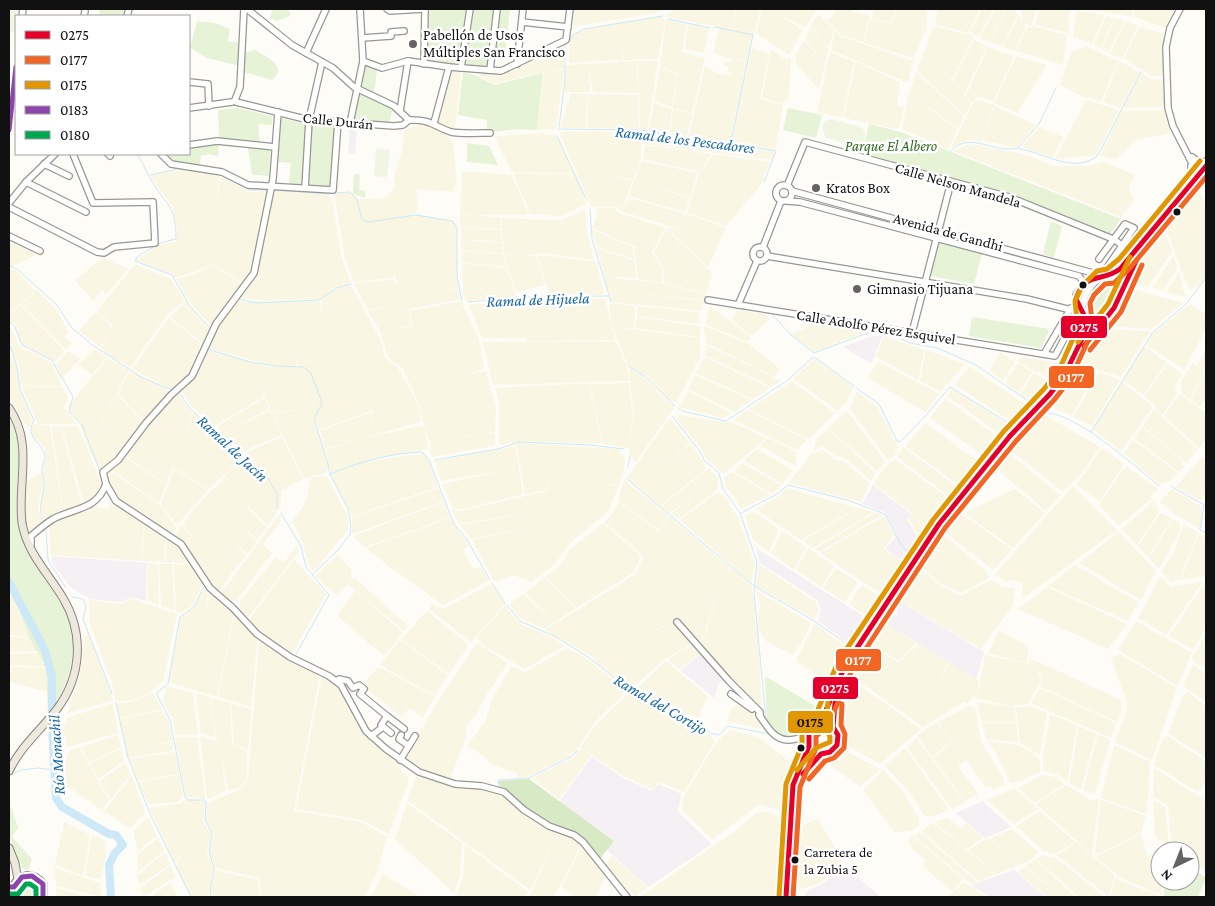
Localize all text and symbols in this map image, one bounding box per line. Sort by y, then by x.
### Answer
legend [15,15,190,155]
text: 0275 [60,27,89,43]
place label: Pabellón de Usos Múltiples San Francisco [423,27,565,61]
marker: Pabellón de Usos Múltiples San Francisco [407,38,419,50]
text: 0177 [60,52,87,68]
text: 0175 [60,77,87,93]
text: 0183 [60,102,88,118]
street label: Calle Durán [302,109,374,133]
water label: Ramal de los Pescadores [614,123,756,156]
text: 0180 [60,127,90,143]
park label: Parque El Albero [845,138,937,155]
street label: Calle Nelson Mandela [893,159,1023,211]
place label: Kratos Box [826,180,890,196]
marker: Kratos Box [810,182,822,194]
unlabelled marker [1172,207,1182,217]
street label: Avenida de Gandhi [891,210,1005,254]
unlabelled marker [1078,280,1088,290]
place label: Gimnasio Tijuana [867,281,973,298]
marker: Gimnasio Tijuana [851,283,863,295]
water label: Ramal de Hijuela [486,289,590,311]
street label: Calle Adolfo Pérez Esquivel [795,307,957,348]
line badge: 0275 [1060,315,1108,339]
text: 0275 [1070,319,1098,335]
line badge: 0177 [1048,365,1095,389]
text: 0177 [1057,369,1085,385]
water label: Ramal de Jacín [194,412,271,486]
line badge: 0177 [835,648,882,672]
text: 0177 [844,652,872,668]
water label: Ramal del Cortijo [611,671,710,739]
line badge: 0275 [812,676,859,700]
text: 0275 [821,680,849,696]
line badge: 0175 [787,710,834,734]
water label: Río Monachil [45,713,68,796]
text: 0175 [796,714,824,730]
unlabelled marker [796,743,806,753]
north arrow [1150,841,1200,891]
place label: Carretera de la Zubia 5 [804,844,873,877]
marker: Carretera de la Zubia 5 [790,855,800,865]
text: N [1157,866,1175,885]

